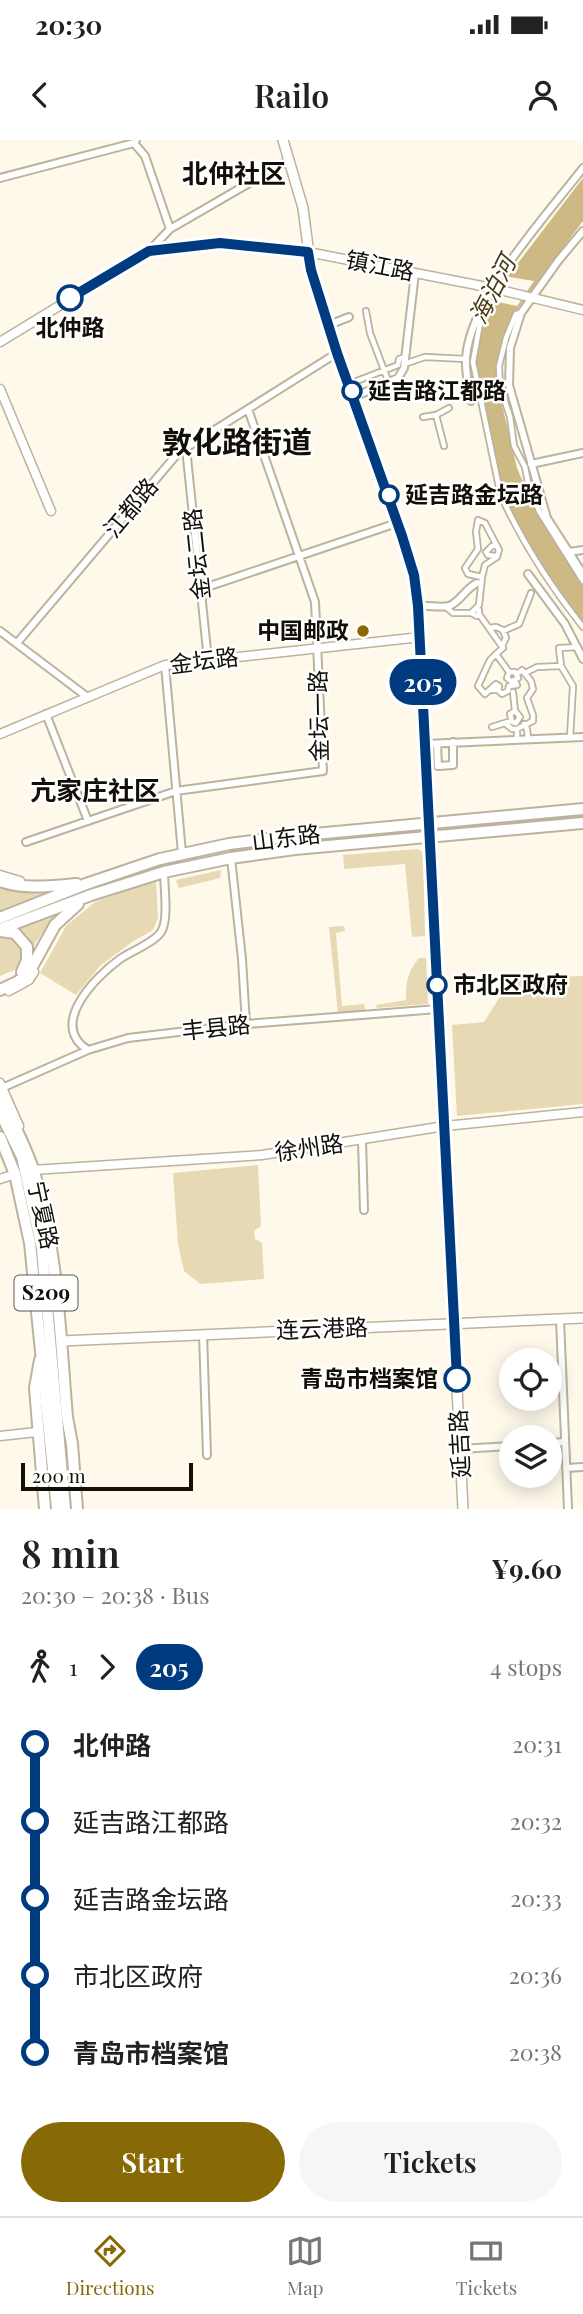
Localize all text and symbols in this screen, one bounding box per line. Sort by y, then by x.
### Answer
text: 20:30 [35,7,102,42]
text: Railo [254,73,329,116]
icon: back [21,76,59,114]
icon: person [524,76,562,114]
district label: 北仲社区 [182,155,286,190]
street label: 镇江路 [343,243,417,286]
water label: 海泊河 [461,246,524,328]
marker: 北仲路 [57,285,83,311]
place label: 北仲路 [36,311,105,342]
place label: 延吉路江都路 [368,374,506,405]
marker: 延吉路江都路 [342,381,362,401]
district label: 敦化路街道 [162,421,312,461]
street label: 江都路 [96,471,164,543]
place label: 延吉路金坛路 [405,478,543,509]
marker: 延吉路金坛路 [379,485,399,505]
street label: 金坛二路 [175,507,216,602]
place label: 中国邮政 [257,614,349,645]
marker: 中国邮政 [355,623,371,639]
street label: 金坛路 [168,640,240,679]
line badge: 205 [383,659,463,705]
text: 205 [403,666,443,698]
street label: 金坛一路 [301,670,334,762]
district label: 亢家庄社区 [30,772,160,807]
street label: 山东路 [250,817,322,856]
place label: 市北区政府 [453,968,568,999]
marker: 市北区政府 [427,975,447,995]
street label: 丰县路 [180,1007,252,1046]
street label: 徐州路 [272,1126,345,1167]
street label: 宁夏路 [22,1178,67,1252]
road number: S209 [14,1276,78,1310]
street label: 连云港路 [275,1310,368,1345]
map controls [499,1348,562,1488]
button: locate [499,1348,562,1411]
place label: 青岛市档案馆 [300,1362,438,1393]
marker: 青岛市档案馆 [444,1366,470,1392]
street label: 延吉路 [441,1409,476,1479]
button: layers [499,1425,562,1488]
scale bar [21,1460,192,1492]
text: 200 m [32,1462,86,1488]
text: 8 min [21,1527,120,1578]
text: ¥9.60 [492,1551,562,1586]
text: 20:30 – 20:38 · Bus [21,1579,209,1610]
icon: walk [21,1648,59,1686]
icon: forward [88,1648,126,1686]
text: 1 [69,1651,78,1682]
text: 205 [150,1651,189,1683]
text: 4 stops [490,1651,562,1682]
text: 北仲路 [73,1727,151,1762]
text: 20:31 [512,1728,562,1759]
text: 延吉路江都路 [73,1804,229,1839]
text: 20:32 [510,1805,562,1836]
text: 延吉路金坛路 [73,1881,229,1916]
text: 20:33 [510,1882,562,1913]
text: 市北区政府 [73,1958,203,1993]
text: 20:36 [509,1959,562,1990]
text: 青岛市档案馆 [73,2035,229,2070]
text: 20:38 [509,2036,562,2067]
button: Start [21,2122,285,2202]
button: Tickets [299,2122,562,2202]
tab: Directions [66,2232,155,2300]
tab: Map [286,2232,324,2300]
tab: Tickets [456,2232,517,2300]

